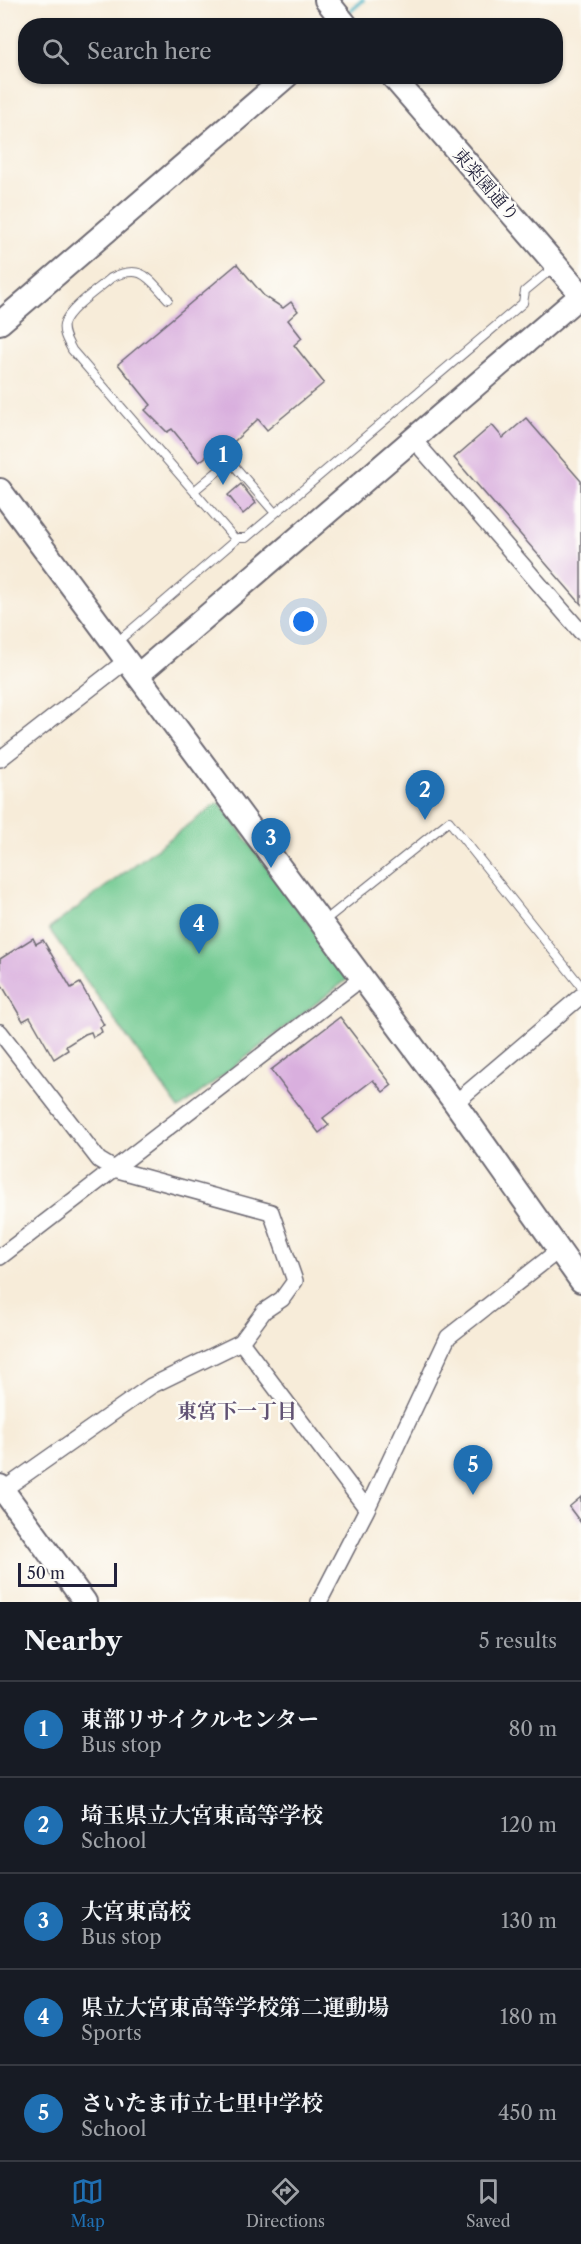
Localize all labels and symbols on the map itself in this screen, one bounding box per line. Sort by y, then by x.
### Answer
street label: 東楽園通り [448,144,524,226]
pin: 1 [204,436,242,485]
your location [289,607,318,636]
pin: 2 [406,770,444,820]
pin: 3 [252,818,290,868]
pin: 4 [180,904,218,954]
district label: 東宮下一丁目 [177,1399,297,1423]
pin: 5 [454,1446,492,1495]
scale bar [18,1560,117,1588]

